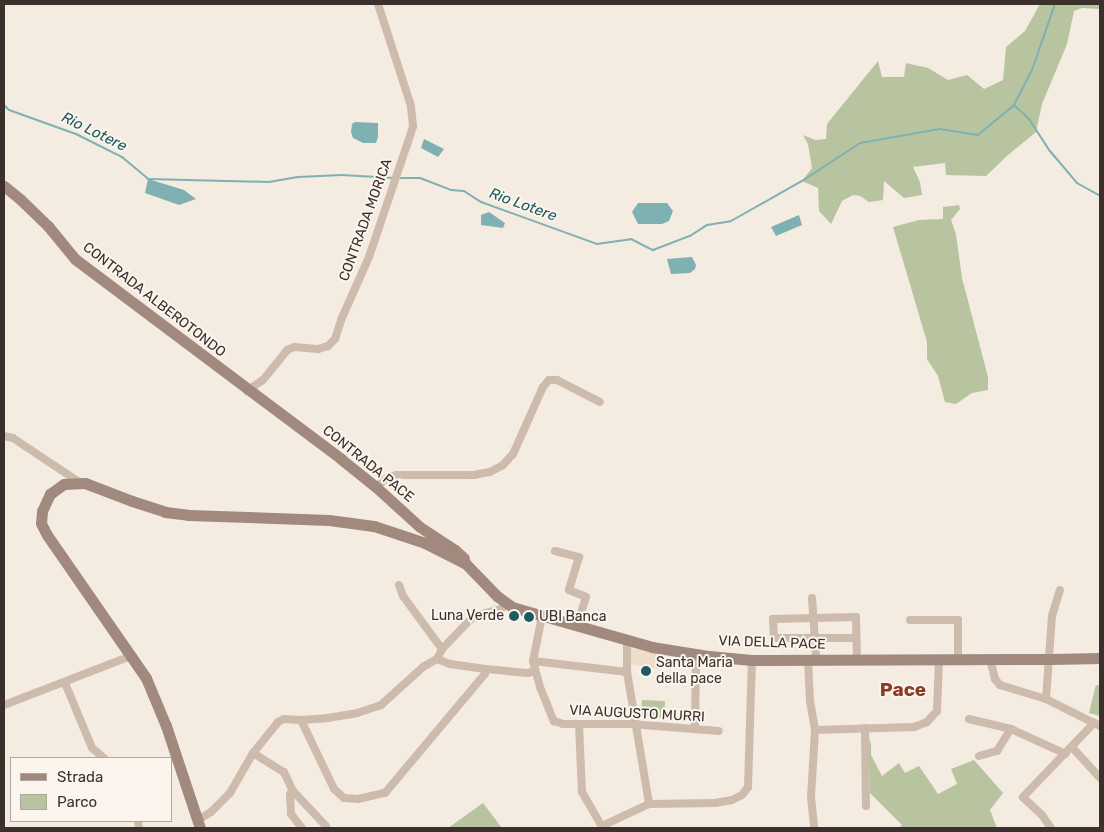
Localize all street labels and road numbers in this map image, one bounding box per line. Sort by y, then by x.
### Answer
street label: CONTRADA MORICA [336,156,396,284]
street label: CONTRADA ALBEROTONDO [79,239,229,361]
street label: CONTRADA PACE [319,422,417,506]
street label: VIA DELLA PACE [718,633,826,653]
street label: VIA AUGUSTO MURRI [568,702,706,726]

